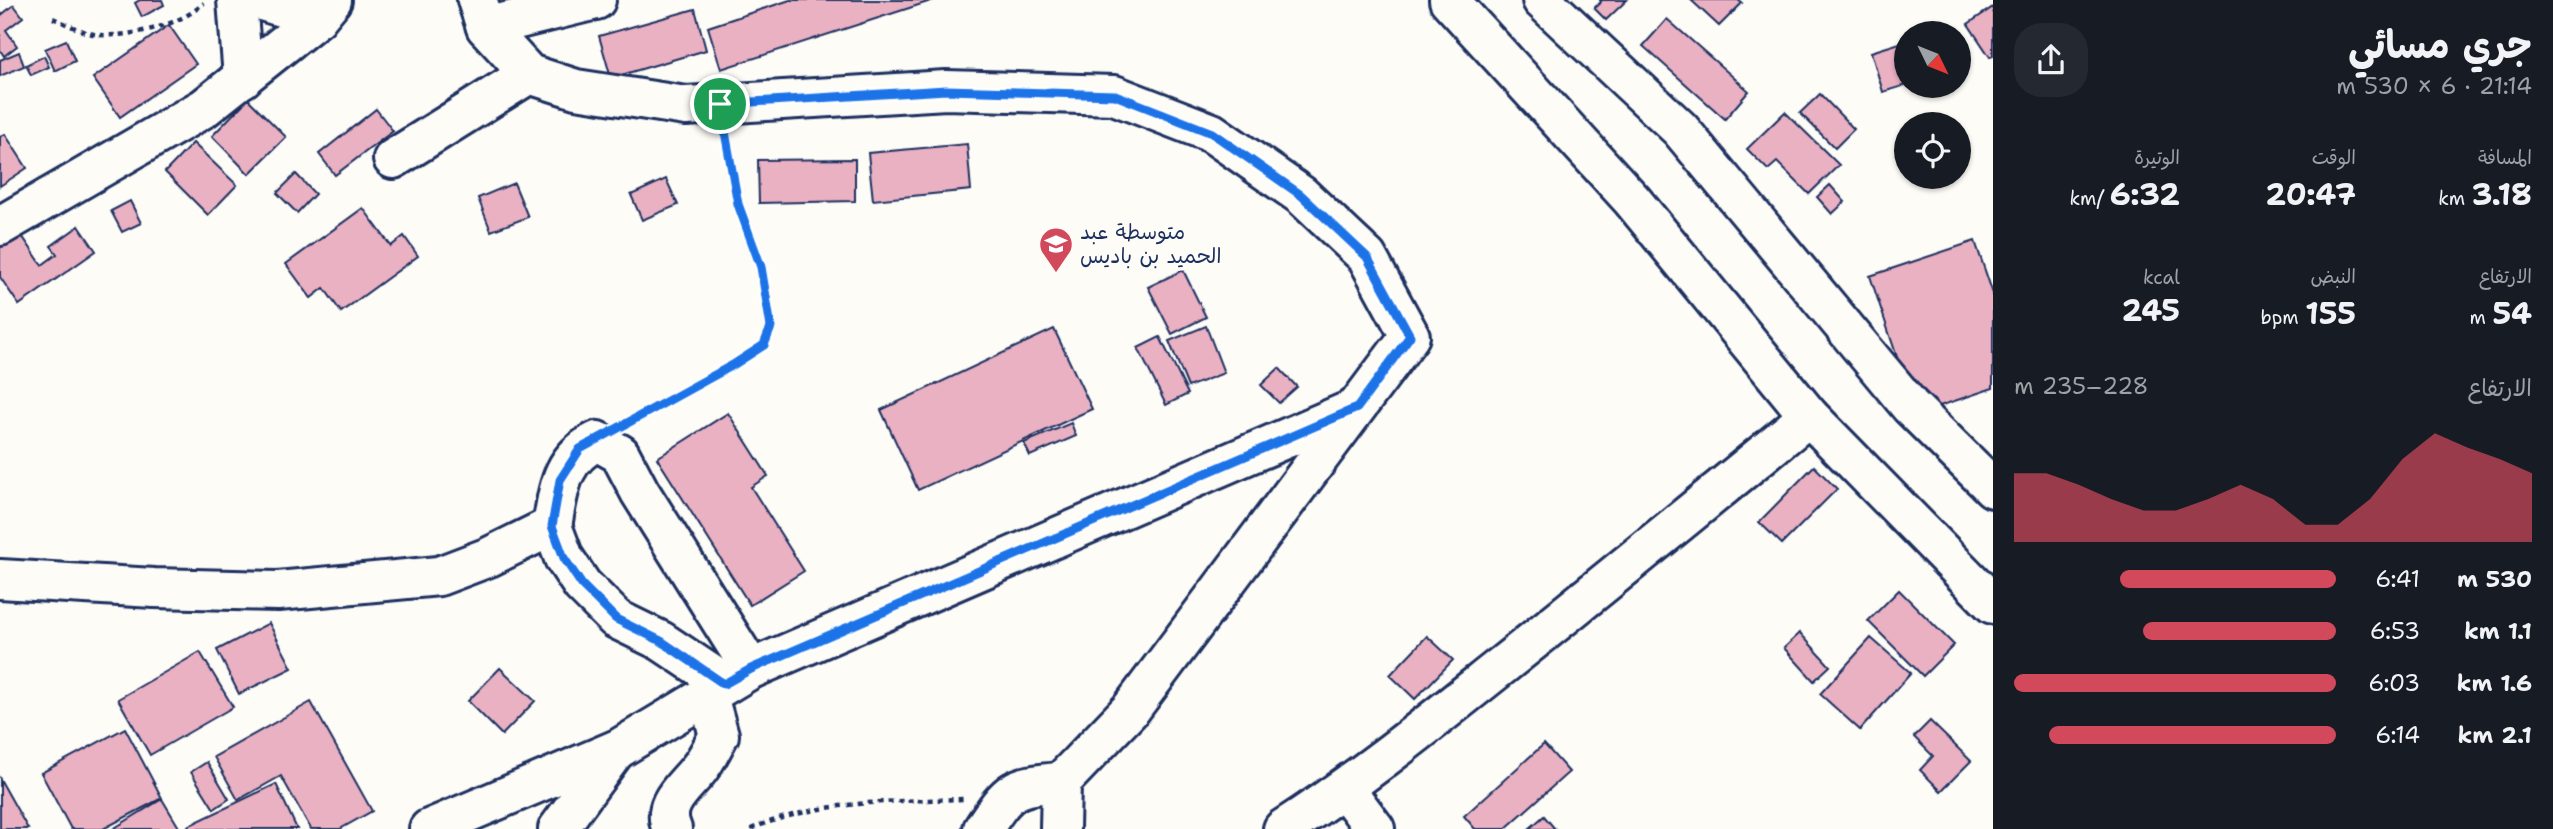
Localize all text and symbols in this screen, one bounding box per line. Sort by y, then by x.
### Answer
text: جري مسائي [2348,19,2532,70]
north arrow [1894,21,1970,98]
map controls [1894,21,1971,189]
button: share [2014,23,2088,97]
text: 21:14 · 6 × 530 m [2336,71,2532,101]
pin [690,74,750,134]
icon: arrive [701,85,739,123]
button: locate [1894,112,1971,189]
text: الوتيرة [2134,145,2180,170]
text: الوقت [2312,145,2356,170]
text: المسافة [2478,145,2532,170]
text: 6:32 [2110,174,2180,215]
text: 20:47 [2265,174,2356,215]
text: 3.18 [2472,174,2532,215]
text: /km [2070,186,2110,211]
text: km [2438,186,2472,211]
place label: متوسطة عبد الحميد بن باديس [1080,218,1222,270]
school or university icon: متوسطة عبد الحميد بن باديس [1037,225,1075,274]
text: النبض [2311,264,2356,289]
text: الارتفاع [2479,264,2532,289]
text: kcal [2143,265,2180,290]
text: 245 [2121,290,2180,331]
text: 155 [2305,293,2356,334]
text: 54 [2492,293,2532,334]
text: bpm [2260,305,2305,330]
text: m [2470,305,2492,330]
text: 228–235 m [2014,371,2149,401]
text: الارتفاع [2468,373,2532,403]
text: 6:41 [2375,564,2420,594]
text: 530 m [2457,564,2532,594]
text: 6:53 [2370,616,2420,646]
text: 1.1 km [2464,616,2532,646]
text: 6:03 [2368,668,2420,698]
text: 1.6 km [2457,668,2532,698]
text: 6:14 [2375,720,2420,750]
text: 2.1 km [2458,720,2532,750]

